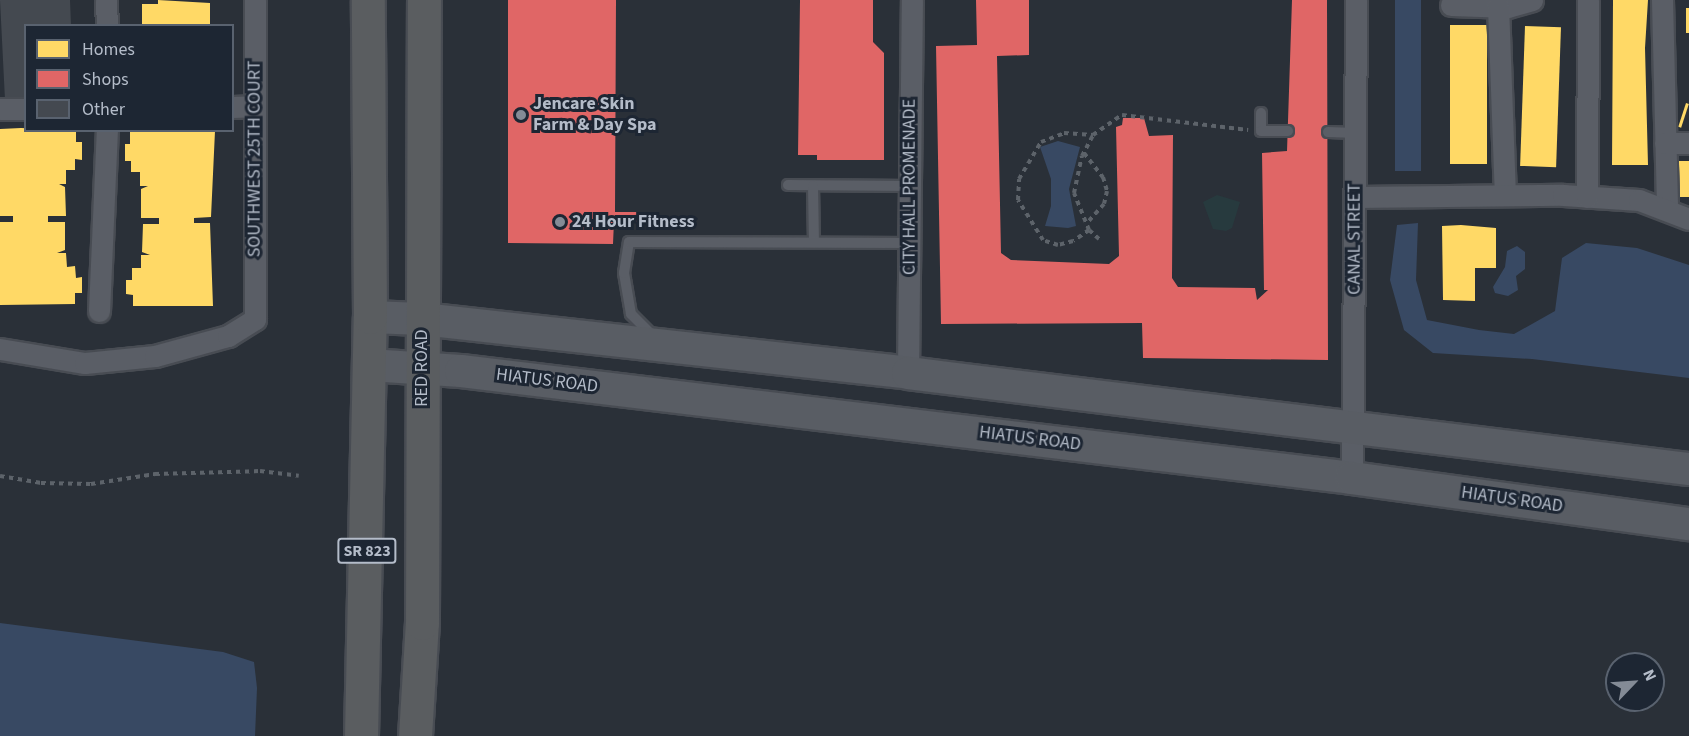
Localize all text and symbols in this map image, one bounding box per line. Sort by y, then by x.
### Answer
legend [24,24,234,132]
text: Homes [82,37,135,62]
street label: SOUTHWEST 25TH COURT [244,61,266,257]
text: Shops [82,67,129,92]
place label: Jencare Skin Farm & Day Spa [533,94,657,136]
text: Other [82,97,125,122]
street label: CITY HALL PROMENADE [899,99,921,275]
marker: Jencare Skin Farm & Day Spa [514,108,528,122]
street label: CANAL STREET [1344,183,1366,295]
place label: 24 Hour Fitness [572,211,695,233]
marker: 24 Hour Fitness [553,215,567,229]
street label: RED ROAD [411,329,433,407]
street label: HIATUS ROAD [495,364,599,398]
street label: HIATUS ROAD [978,422,1082,456]
street label: HIATUS ROAD [1460,482,1564,518]
road number: SR 823 [337,538,397,564]
north arrow [1605,652,1665,712]
text: N [1637,666,1662,685]

